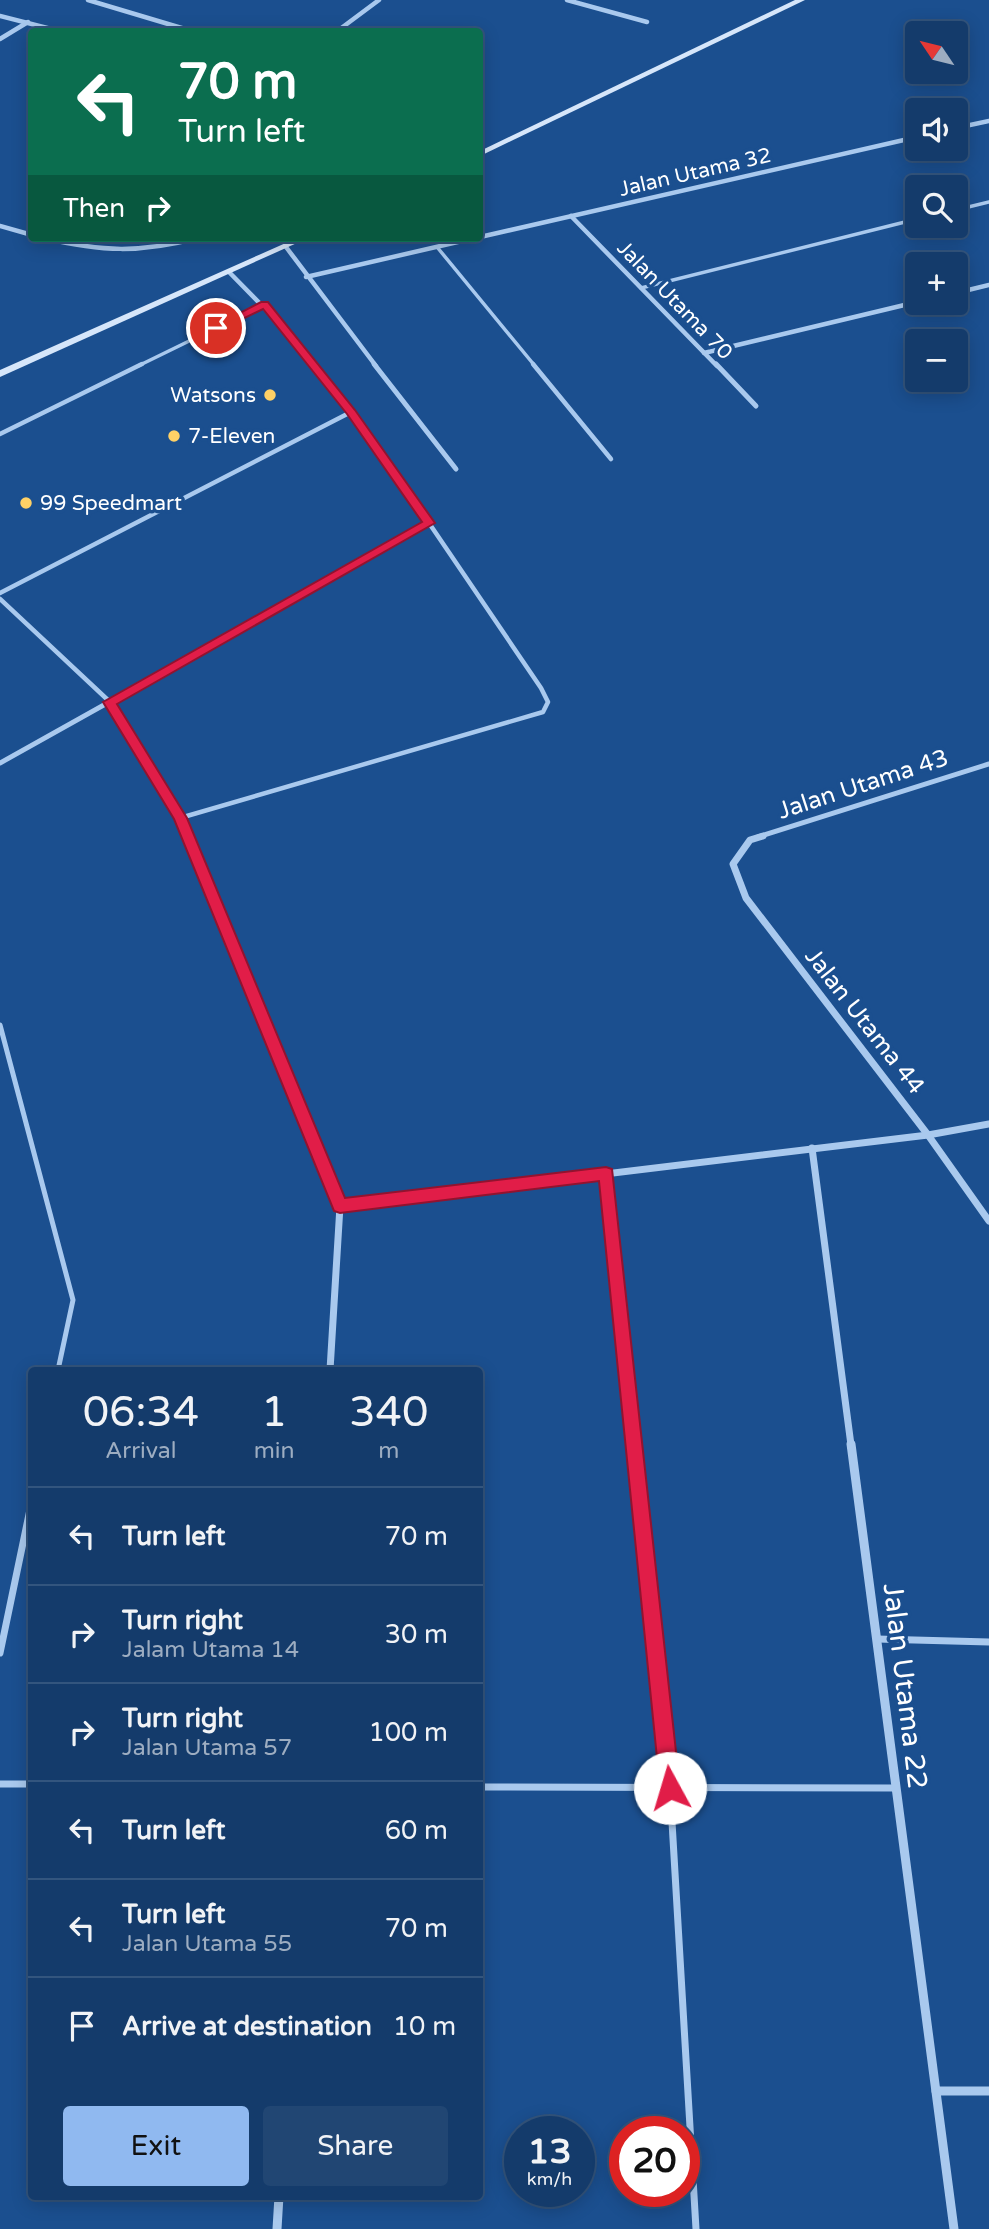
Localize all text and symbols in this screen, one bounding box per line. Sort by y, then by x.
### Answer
north arrow [905,21,968,84]
map controls [905,21,968,392]
text: 70 m [178,53,297,112]
icon: left [63,56,154,147]
button: sound [905,98,968,161]
text: Turn left [178,113,305,151]
street label: Jalan Utama 32 [617,143,774,202]
button: search [905,175,968,238]
icon: right [139,189,177,227]
text: Then [63,193,125,224]
street label: Jalan Utama 70 [612,236,738,365]
button: + [905,252,968,315]
pin [186,298,246,358]
icon: arrive [197,309,235,347]
button: − [905,329,968,392]
place label: Watsons [170,383,256,408]
marker: Watsons [262,387,278,403]
place label: 7-Eleven [188,424,275,449]
marker: 7-Eleven [166,428,182,444]
place label: 99 Speedmart [40,491,182,516]
marker: 99 Speedmart [18,495,34,511]
street label: Jalan Utama 43 [774,743,952,826]
street label: Jalan Utama 44 [799,942,931,1100]
text: 06:34 [83,1387,199,1438]
text: 1 [261,1387,287,1438]
text: 340 [349,1387,428,1438]
text: Arrival [105,1437,176,1465]
text: min [254,1437,295,1465]
text: m [378,1437,399,1465]
icon: left [63,1517,101,1555]
text: Turn left [122,1521,225,1552]
text: 70 m [385,1521,448,1552]
street label: Jalan Utama 22 [876,1581,934,1791]
text: Turn right [122,1605,243,1636]
icon: right [63,1615,101,1653]
text: 30 m [385,1619,448,1650]
text: Jalam Utama 14 [122,1636,299,1664]
text: Turn right [122,1703,243,1734]
icon: right [63,1713,101,1751]
text: 100 m [368,1717,448,1748]
text: Jalan Utama 57 [122,1734,292,1762]
position arrow [633,1751,707,1825]
icon: left [63,1811,101,1849]
text: Turn left [122,1815,225,1846]
text: 60 m [385,1815,448,1846]
text: Turn left [122,1899,225,1930]
icon: left [63,1909,101,1947]
text: 70 m [385,1913,448,1944]
text: Jalan Utama 55 [122,1930,292,1958]
icon: arrive [63,2007,101,2045]
text: Arrive at destination [122,2011,372,2042]
text: 10 m [393,2011,456,2042]
button: Exit [63,2106,249,2186]
button: Share [263,2106,448,2186]
speed limit sign: 20 [609,2116,700,2207]
text: 13 [528,2131,571,2173]
text: km/h [527,2168,572,2190]

